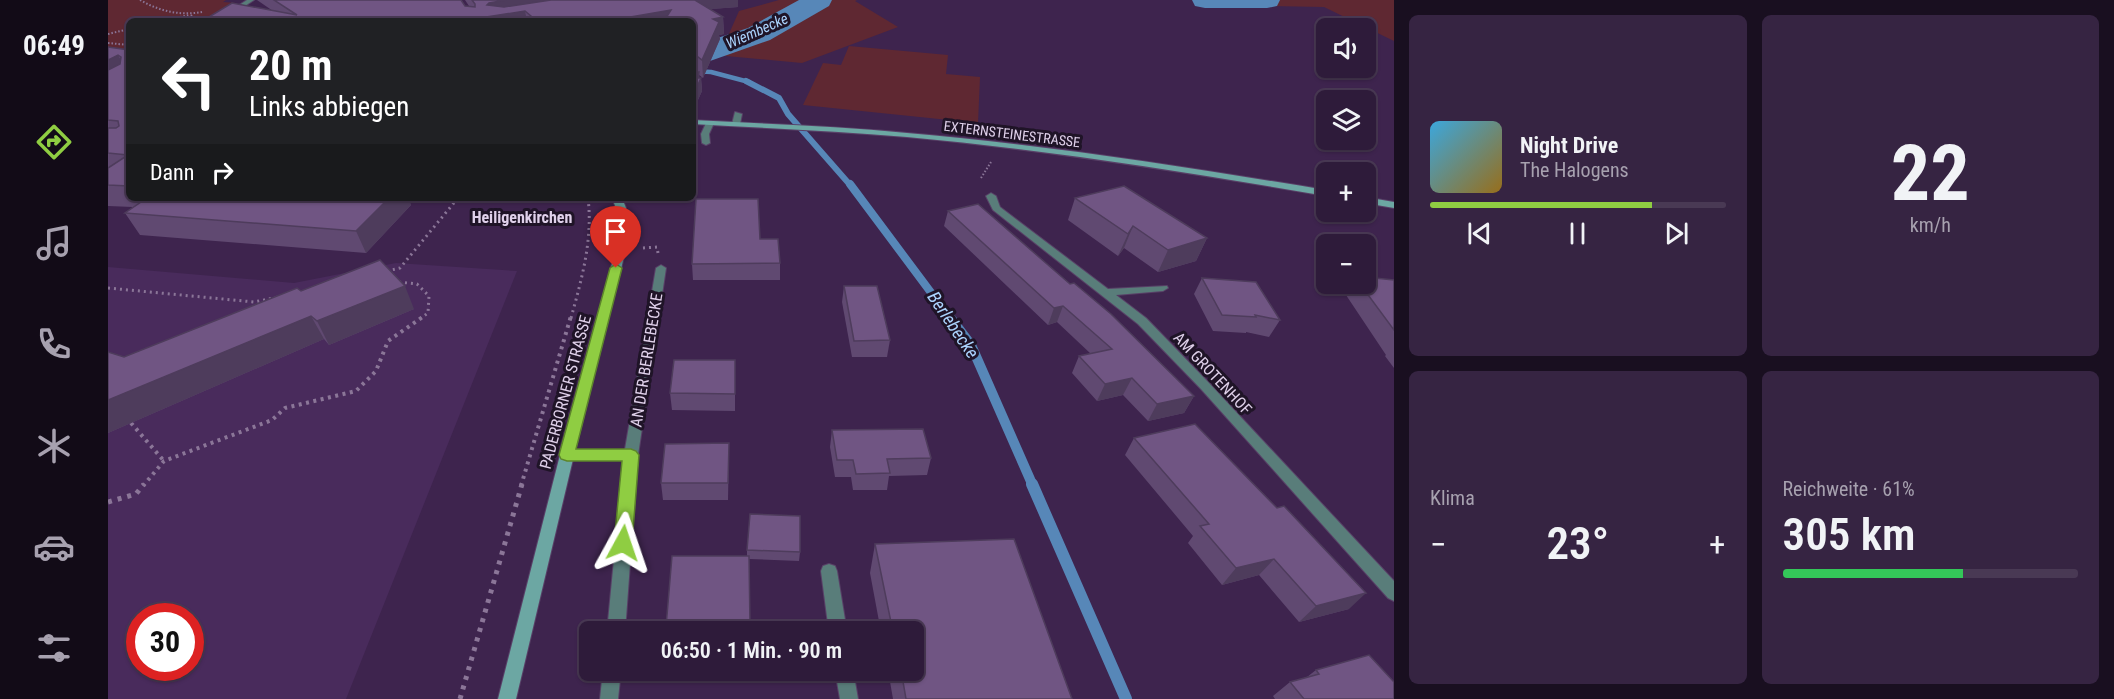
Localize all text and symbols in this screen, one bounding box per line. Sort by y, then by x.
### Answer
water label: Wiembecke [723,9,791,53]
map controls [1316,18,1376,294]
button: sound [1316,18,1376,78]
text: 06:49 [23,30,85,62]
text: 20 m [249,41,332,90]
icon: left [150,42,228,120]
button: layers [1316,90,1376,150]
text: Links abbiegen [249,91,409,123]
street label: EXTERNSTEINESTRASSE [943,118,1081,150]
icon: directions [33,121,75,163]
text: 22 [1891,128,1970,219]
text: Night Drive [1520,133,1618,158]
icon: right [206,156,239,189]
text: The Halogens [1520,158,1629,182]
text: Dann [150,160,194,185]
button: + [1316,162,1376,222]
pin [590,206,641,268]
district label: Heiligenkirchen [472,208,573,227]
text: km/h [1910,213,1951,237]
icon: arrive [599,215,632,248]
icon: previous [1463,217,1496,250]
icon: pause [1561,217,1594,250]
icon: next [1660,217,1693,250]
icon: music [33,222,75,264]
button: − [1316,234,1376,294]
water label: Berlebecke [923,287,983,362]
street label: AN DER BERLEBECKE [627,292,666,428]
street label: PADERBORNER STRASSE [536,313,595,471]
icon: phone [33,323,75,365]
street label: AM GROTENHOF [1170,328,1256,419]
icon: climate [33,425,75,467]
text: Reichweite · 61% [1783,477,1915,501]
text: Klima [1430,486,1475,510]
text: 305 km [1783,508,1916,561]
position arrow [591,511,655,575]
text: 23° [1546,517,1609,570]
text: − [1430,525,1447,564]
text: + [1709,525,1725,564]
icon: car [33,526,75,568]
speed limit sign: 30 [126,603,204,681]
icon: filters [33,627,75,669]
text: 06:50 · 1 Min. · 90 m [661,638,842,663]

